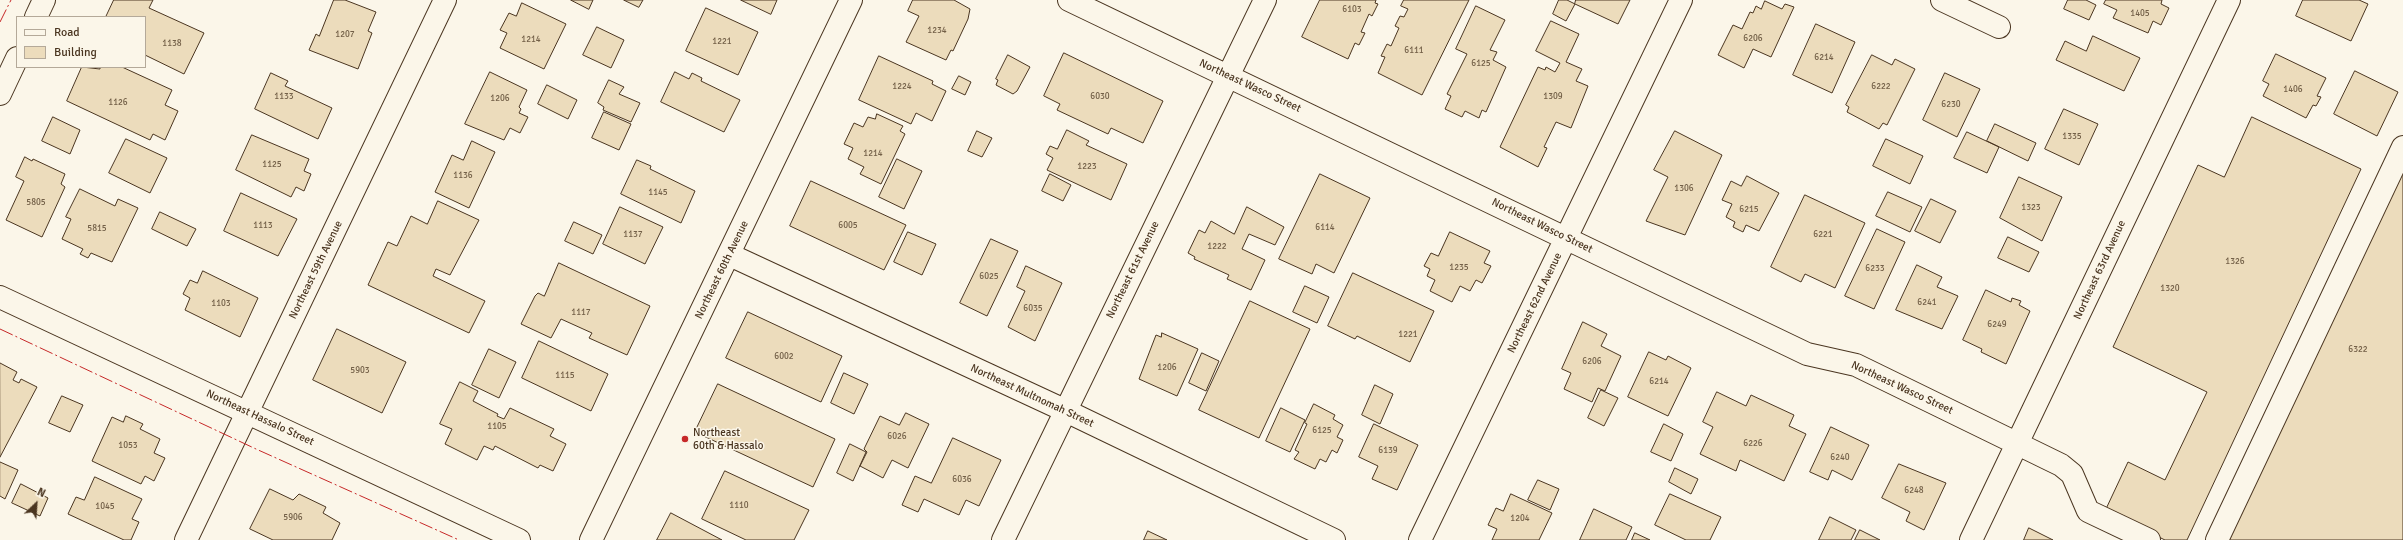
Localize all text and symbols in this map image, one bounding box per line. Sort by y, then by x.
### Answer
house number: 6103 [1342,5,1362,15]
house number: 1405 [2130,9,2150,19]
legend [16,16,146,68]
text: Road [54,25,80,40]
house number: 1234 [927,26,947,36]
house number: 1207 [335,30,355,40]
house number: 6206 [1743,34,1763,44]
house number: 1214 [521,35,541,45]
house number: 1221 [712,37,732,47]
house number: 1138 [162,39,182,49]
text: Building [54,45,97,60]
house number: 6111 [1404,46,1424,56]
house number: 6214 [1814,53,1834,63]
street label: Northeast Wasco Street [1197,57,1303,115]
house number: 6125 [1471,59,1491,69]
house number: 1224 [892,82,912,92]
house number: 6222 [1871,82,1891,92]
house number: 1406 [2283,85,2303,95]
house number: 1133 [274,92,294,102]
house number: 6030 [1090,92,1110,102]
house number: 1309 [1543,92,1563,102]
house number: 1206 [490,94,510,104]
house number: 1126 [108,98,128,108]
house number: 6230 [1941,100,1961,110]
house number: 1335 [2062,132,2082,142]
house number: 1214 [863,149,883,159]
house number: 1125 [262,160,282,170]
house number: 1223 [1077,162,1097,172]
house number: 1136 [453,171,473,181]
house number: 1306 [1674,184,1694,194]
house number: 1145 [648,188,668,198]
street label: Northeast Wasco Street [1489,196,1595,256]
house number: 5805 [26,198,46,208]
house number: 1323 [2021,203,2041,213]
house number: 6215 [1739,205,1759,215]
street label: Northeast 63rd Avenue [2071,218,2129,322]
street label: Northeast 59th Avenue [286,219,346,321]
street label: Northeast 60th Avenue [692,219,752,321]
street label: Northeast 61st Avenue [1104,219,1162,321]
house number: 1113 [253,221,273,231]
house number: 6005 [838,221,858,231]
house number: 6114 [1315,223,1335,233]
house number: 5815 [87,224,107,234]
house number: 1137 [623,230,643,240]
house number: 6221 [1813,230,1833,240]
house number: 1222 [1207,242,1227,252]
street label: Northeast 62nd Avenue [1505,251,1565,355]
house number: 1326 [2225,257,2245,267]
house number: 1235 [1449,263,1469,273]
house number: 6233 [1865,264,1885,274]
house number: 6025 [979,272,999,282]
house number: 1320 [2160,284,2180,294]
house number: 6241 [1917,298,1937,308]
house number: 1103 [211,299,231,309]
house number: 6035 [1023,304,1043,314]
house number: 1117 [571,308,591,318]
house number: 6249 [1987,320,2007,330]
house number: 1221 [1398,330,1418,340]
house number: 6322 [2348,345,2368,355]
house number: 6002 [774,352,794,362]
house number: 6206 [1582,357,1602,367]
street label: Northeast Wasco Street [1849,359,1955,417]
street label: Northeast Multnomah Street [968,362,1096,430]
house number: 1206 [1157,363,1177,373]
house number: 5903 [350,366,370,376]
house number: 1115 [555,371,575,381]
house number: 6214 [1649,377,1669,387]
street label: Northeast Hassalo Street [204,387,316,449]
house number: 1105 [487,422,507,432]
place label: Northeast 60th & Hassalo [693,426,763,452]
house number: 6125 [1312,426,1332,436]
house number: 6026 [887,432,907,442]
marker: Northeast 60th & Hassalo [680,434,690,444]
house number: 6226 [1743,439,1763,449]
house number: 1053 [118,441,138,451]
house number: 6139 [1378,446,1398,456]
house number: 6240 [1830,453,1850,463]
house number: 6036 [952,475,972,485]
north arrow [16,484,56,524]
text: N [35,485,47,500]
house number: 6248 [1904,486,1924,496]
house number: 1110 [729,501,749,511]
house number: 1045 [95,502,115,512]
house number: 5906 [283,513,303,523]
house number: 1204 [1510,514,1530,524]

